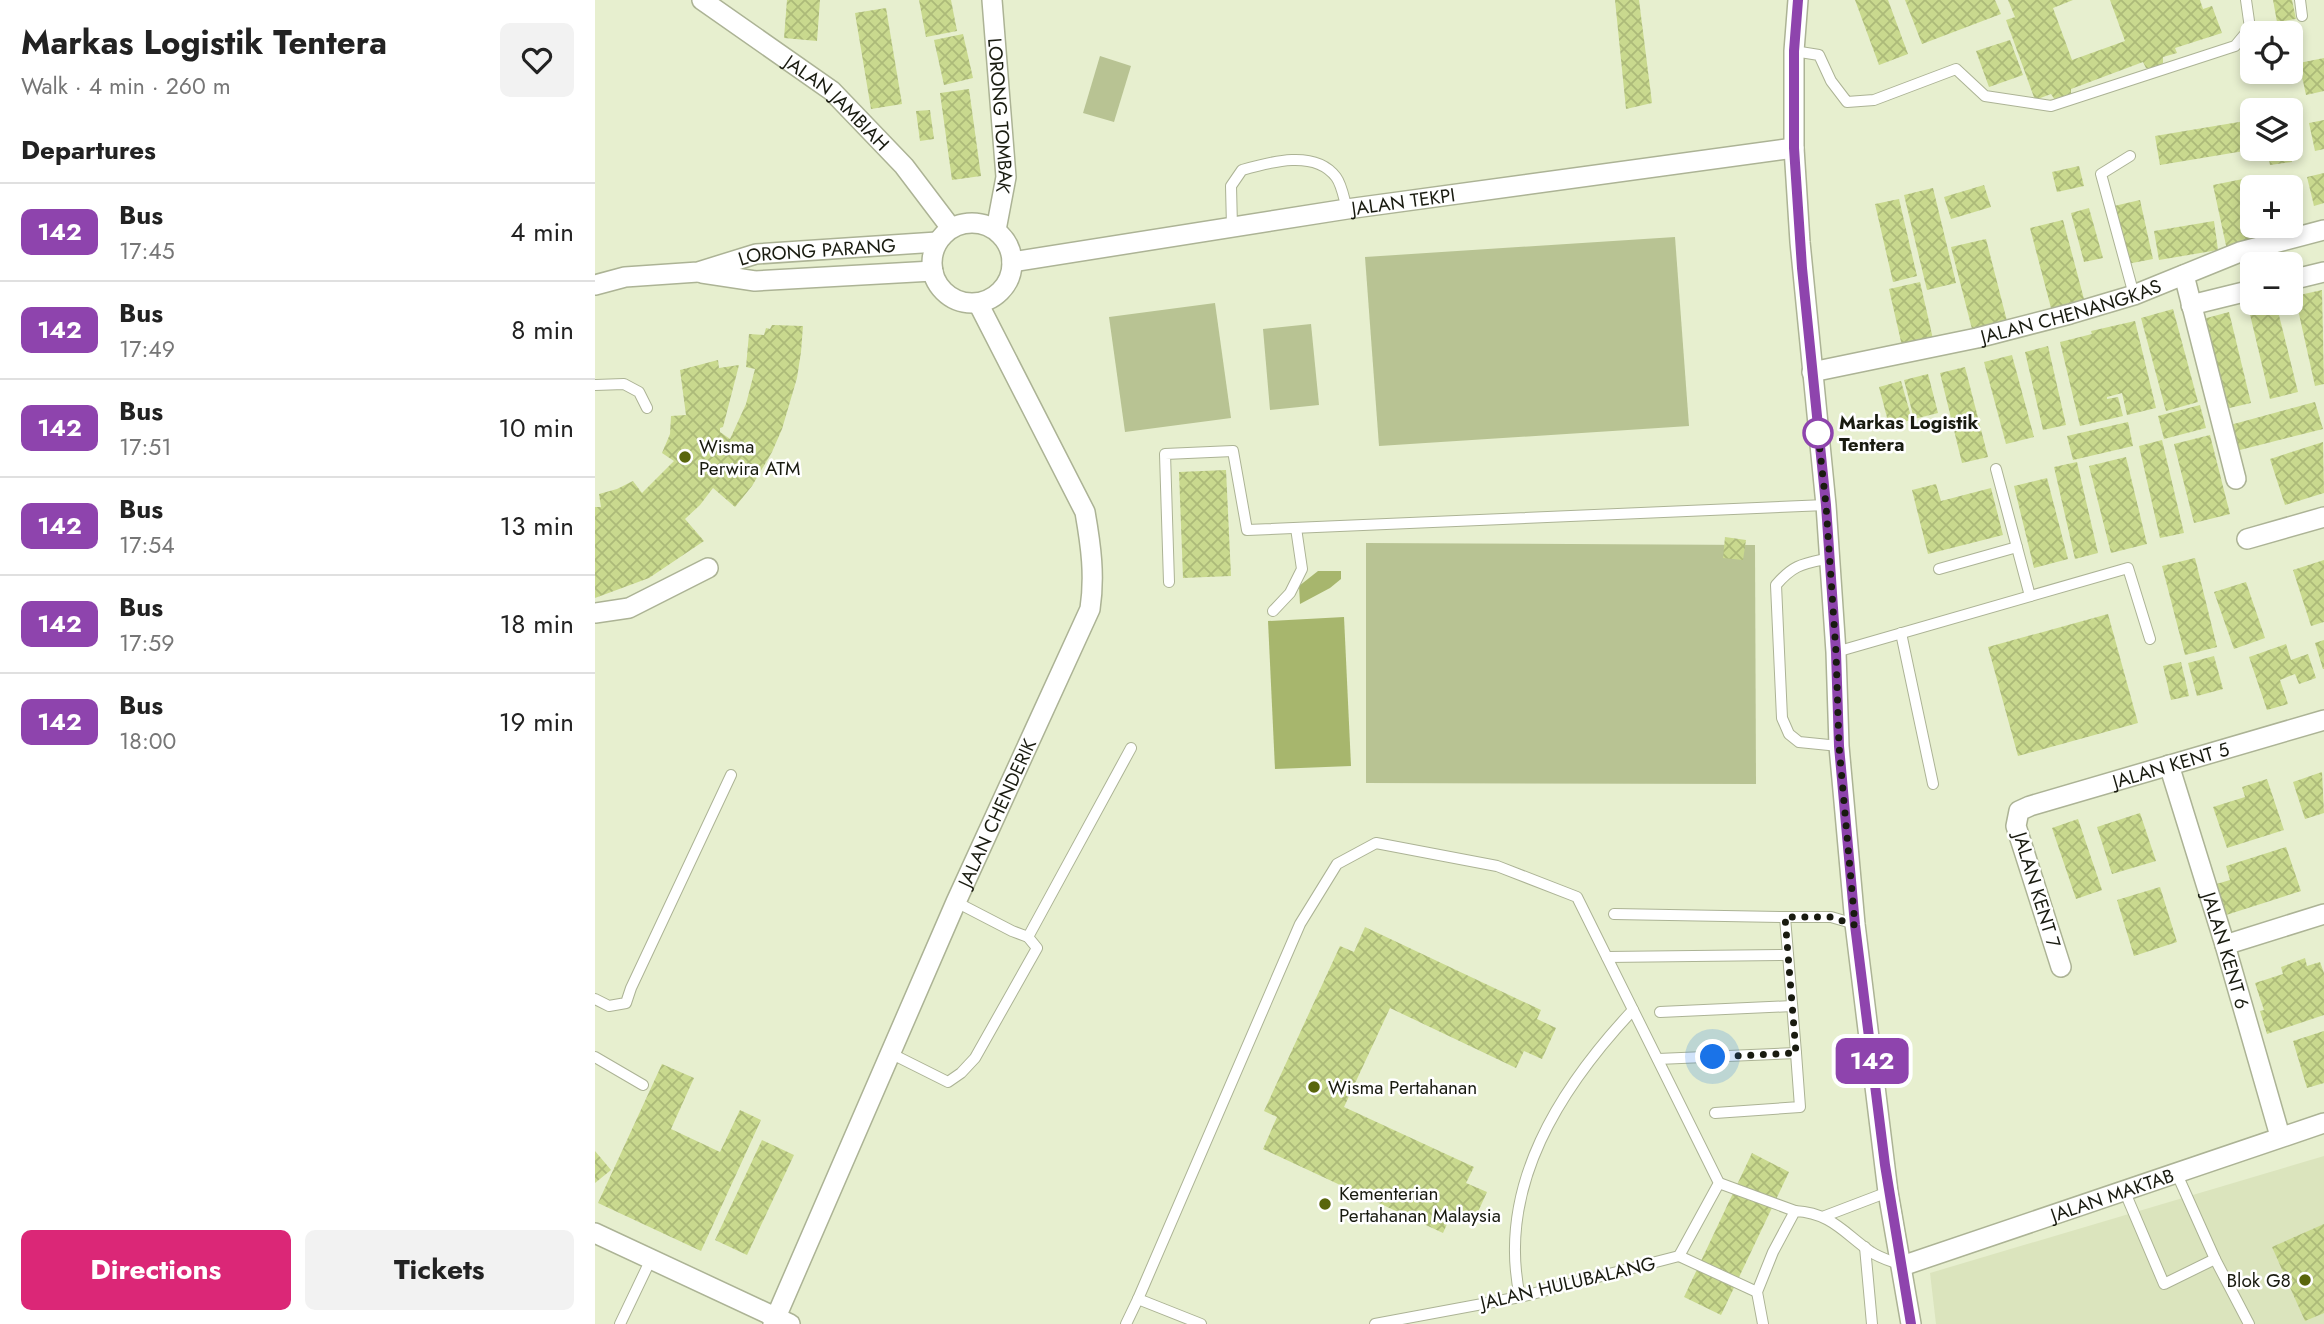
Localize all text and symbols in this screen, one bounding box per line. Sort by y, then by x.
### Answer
text: Markas Logistik Tentera [21,19,387,66]
map controls [2240,21,2303,315]
button: locate [2240,21,2303,84]
button: heart [500,23,574,97]
street label: LORONG TOMBAK [982,37,1020,196]
street label: JALAN JAMBIAH [777,47,896,157]
text: Walk · 4 min · 260 m [21,69,231,103]
button: layers [2240,98,2303,161]
text: Departures [21,131,156,169]
button: + [2240,175,2303,238]
street label: JALAN TEKPI [1347,181,1457,222]
text: Bus [119,196,163,234]
text: 4 min [510,213,574,251]
text: 142 [37,214,82,249]
street label: LORONG PARANG [735,231,897,272]
text: 17:45 [119,234,175,268]
button: − [2240,252,2303,315]
street label: JALAN CHENANGKAS [1975,272,2165,351]
text: Bus [119,294,163,332]
text: 8 min [511,311,574,349]
text: 142 [37,312,82,347]
text: 17:49 [119,332,175,366]
text: Bus [119,392,163,430]
text: 10 min [498,409,574,447]
place label: Markas Logistik Tentera [1839,409,1979,458]
text: 142 [37,410,82,445]
marker: Markas Logistik Tentera [1803,418,1833,448]
text: 17:51 [119,430,172,464]
place label: Wisma Perwira ATM [699,433,800,482]
marker: Wisma Perwira ATM [677,449,693,465]
text: Bus [119,490,163,528]
text: 13 min [500,507,574,545]
text: 142 [37,508,82,543]
text: 17:54 [119,528,175,562]
text: Bus [119,588,163,626]
text: 18 min [500,605,574,643]
text: 142 [37,606,82,641]
text: 17:59 [119,626,175,660]
text: Bus [119,686,163,724]
text: 19 min [499,703,574,741]
text: 142 [37,704,82,739]
text: 18:00 [119,724,176,758]
street label: JALAN CHENDERIK [950,734,1043,894]
street label: JALAN KENT 5 [2106,735,2232,796]
street label: JALAN KENT 7 [2006,826,2067,951]
street label: JALAN KENT 6 [2195,886,2256,1012]
line badge: 142 [1832,1038,1912,1084]
your location [1695,1039,1730,1074]
text: 142 [1850,1043,1894,1078]
place label: Wisma Pertahanan [1328,1074,1477,1101]
marker: Wisma Pertahanan [1306,1079,1322,1095]
street label: JALAN MAKTAB [2044,1161,2177,1229]
place label: Kementerian Pertahanan Malaysia [1339,1180,1501,1229]
marker: Kementerian Pertahanan Malaysia [1317,1196,1333,1212]
button: Directions [21,1230,291,1310]
button: Tickets [305,1230,574,1310]
street label: JALAN HULUBALANG [1475,1250,1658,1317]
place label: Blok G8 [2226,1267,2291,1294]
marker: Blok G8 [2297,1272,2313,1288]

